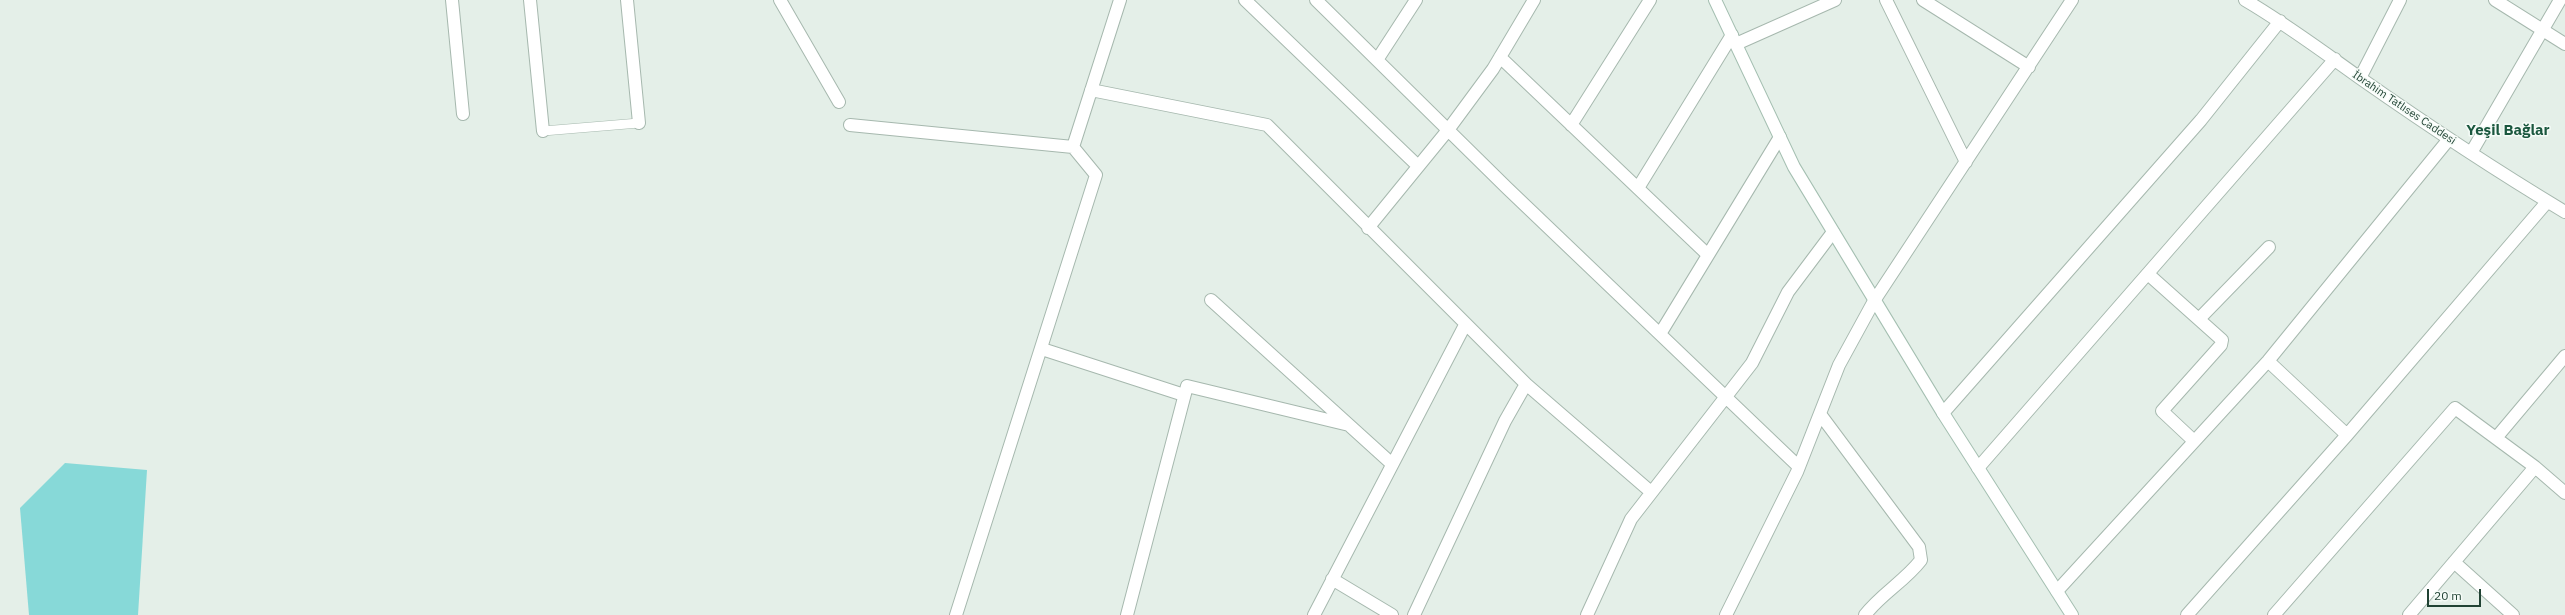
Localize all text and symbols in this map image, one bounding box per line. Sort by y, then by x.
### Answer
street label: İbrahim Tatlıses Caddesi [2350,68,2458,148]
district label: Yeşil Bağlar [2466,122,2550,140]
scale bar [2429,581,2483,607]
text: 20 m [2434,588,2462,603]

